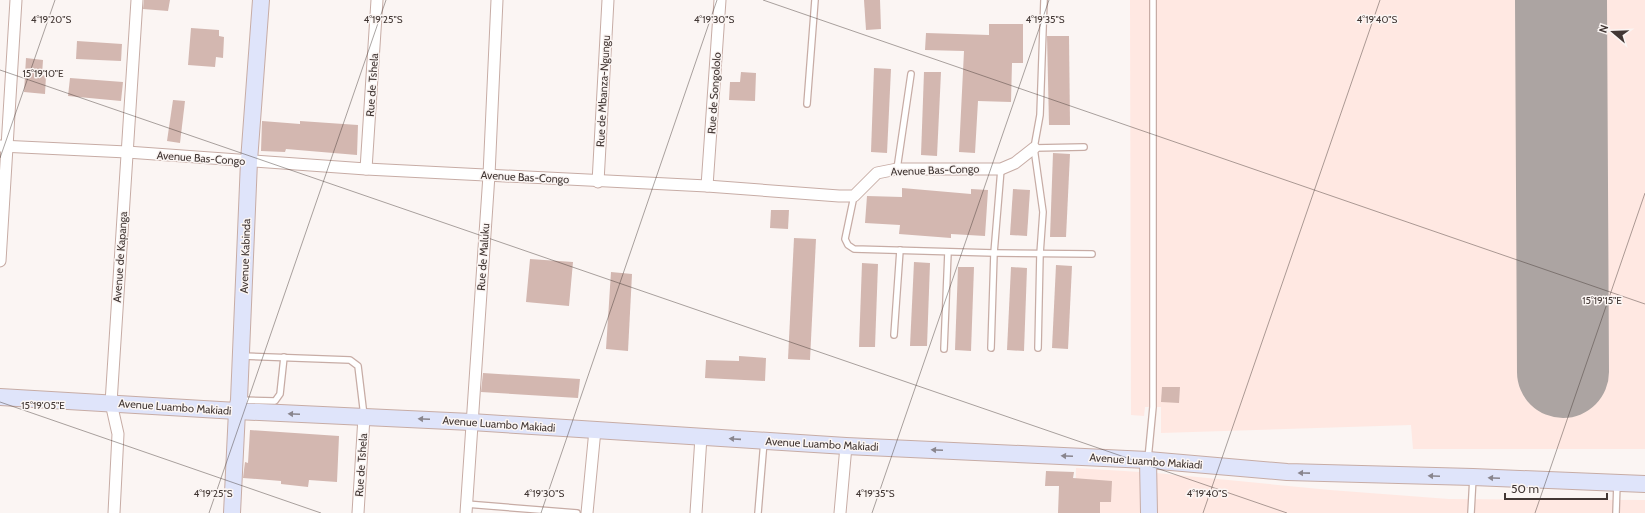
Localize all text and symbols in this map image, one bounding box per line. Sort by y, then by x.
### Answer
north arrow [1593,12,1633,52]
text: 4°19'20"S [31,13,71,26]
text: 4°19'25"S [364,13,403,26]
text: 4°19'30"S [694,13,734,26]
text: 4°19'35"S [1025,13,1065,26]
text: 4°19'40"S [1357,13,1398,26]
text: N [1596,23,1611,35]
street label: Rue de Mbanza-Ngungu [593,34,613,147]
street label: Rue de Tshela [363,52,381,117]
street label: Rue de Songololo [704,52,724,134]
text: 15°19'10"E [22,67,64,80]
street label: Avenue Bas-Congo [156,148,246,168]
street label: Avenue Bas-Congo [890,161,980,179]
street label: Avenue Bas-Congo [480,168,570,186]
street label: Avenue de Kapanga [110,210,130,303]
street label: Avenue Kabinda [237,218,253,294]
street label: Rue de Maluku [474,222,492,291]
text: 15°19'15"E [1582,294,1622,307]
street label: Avenue Luambo Makiadi [118,396,232,418]
text: 15°19'05"E [21,399,65,412]
one-way arrow [288,410,300,417]
street label: Avenue Luambo Makiadi [442,413,556,435]
one-way arrow [418,416,430,423]
street label: Rue de Tshela [352,432,370,497]
street label: Avenue Luambo Makiadi [765,434,879,454]
one-way arrow [729,435,741,442]
one-way arrow [931,447,943,454]
street label: Avenue Luambo Makiadi [1089,450,1203,472]
one-way arrow [1060,453,1073,459]
one-way arrow [1298,469,1310,476]
one-way arrow [1427,473,1440,479]
one-way arrow [1487,475,1500,481]
scale bar [1505,475,1607,501]
text: 50 m [1511,481,1539,496]
text: 4°19'25"S [194,487,233,500]
text: 4°19'30"S [524,487,564,500]
text: 4°19'35"S [855,487,895,500]
text: 4°19'40"S [1187,487,1228,500]

